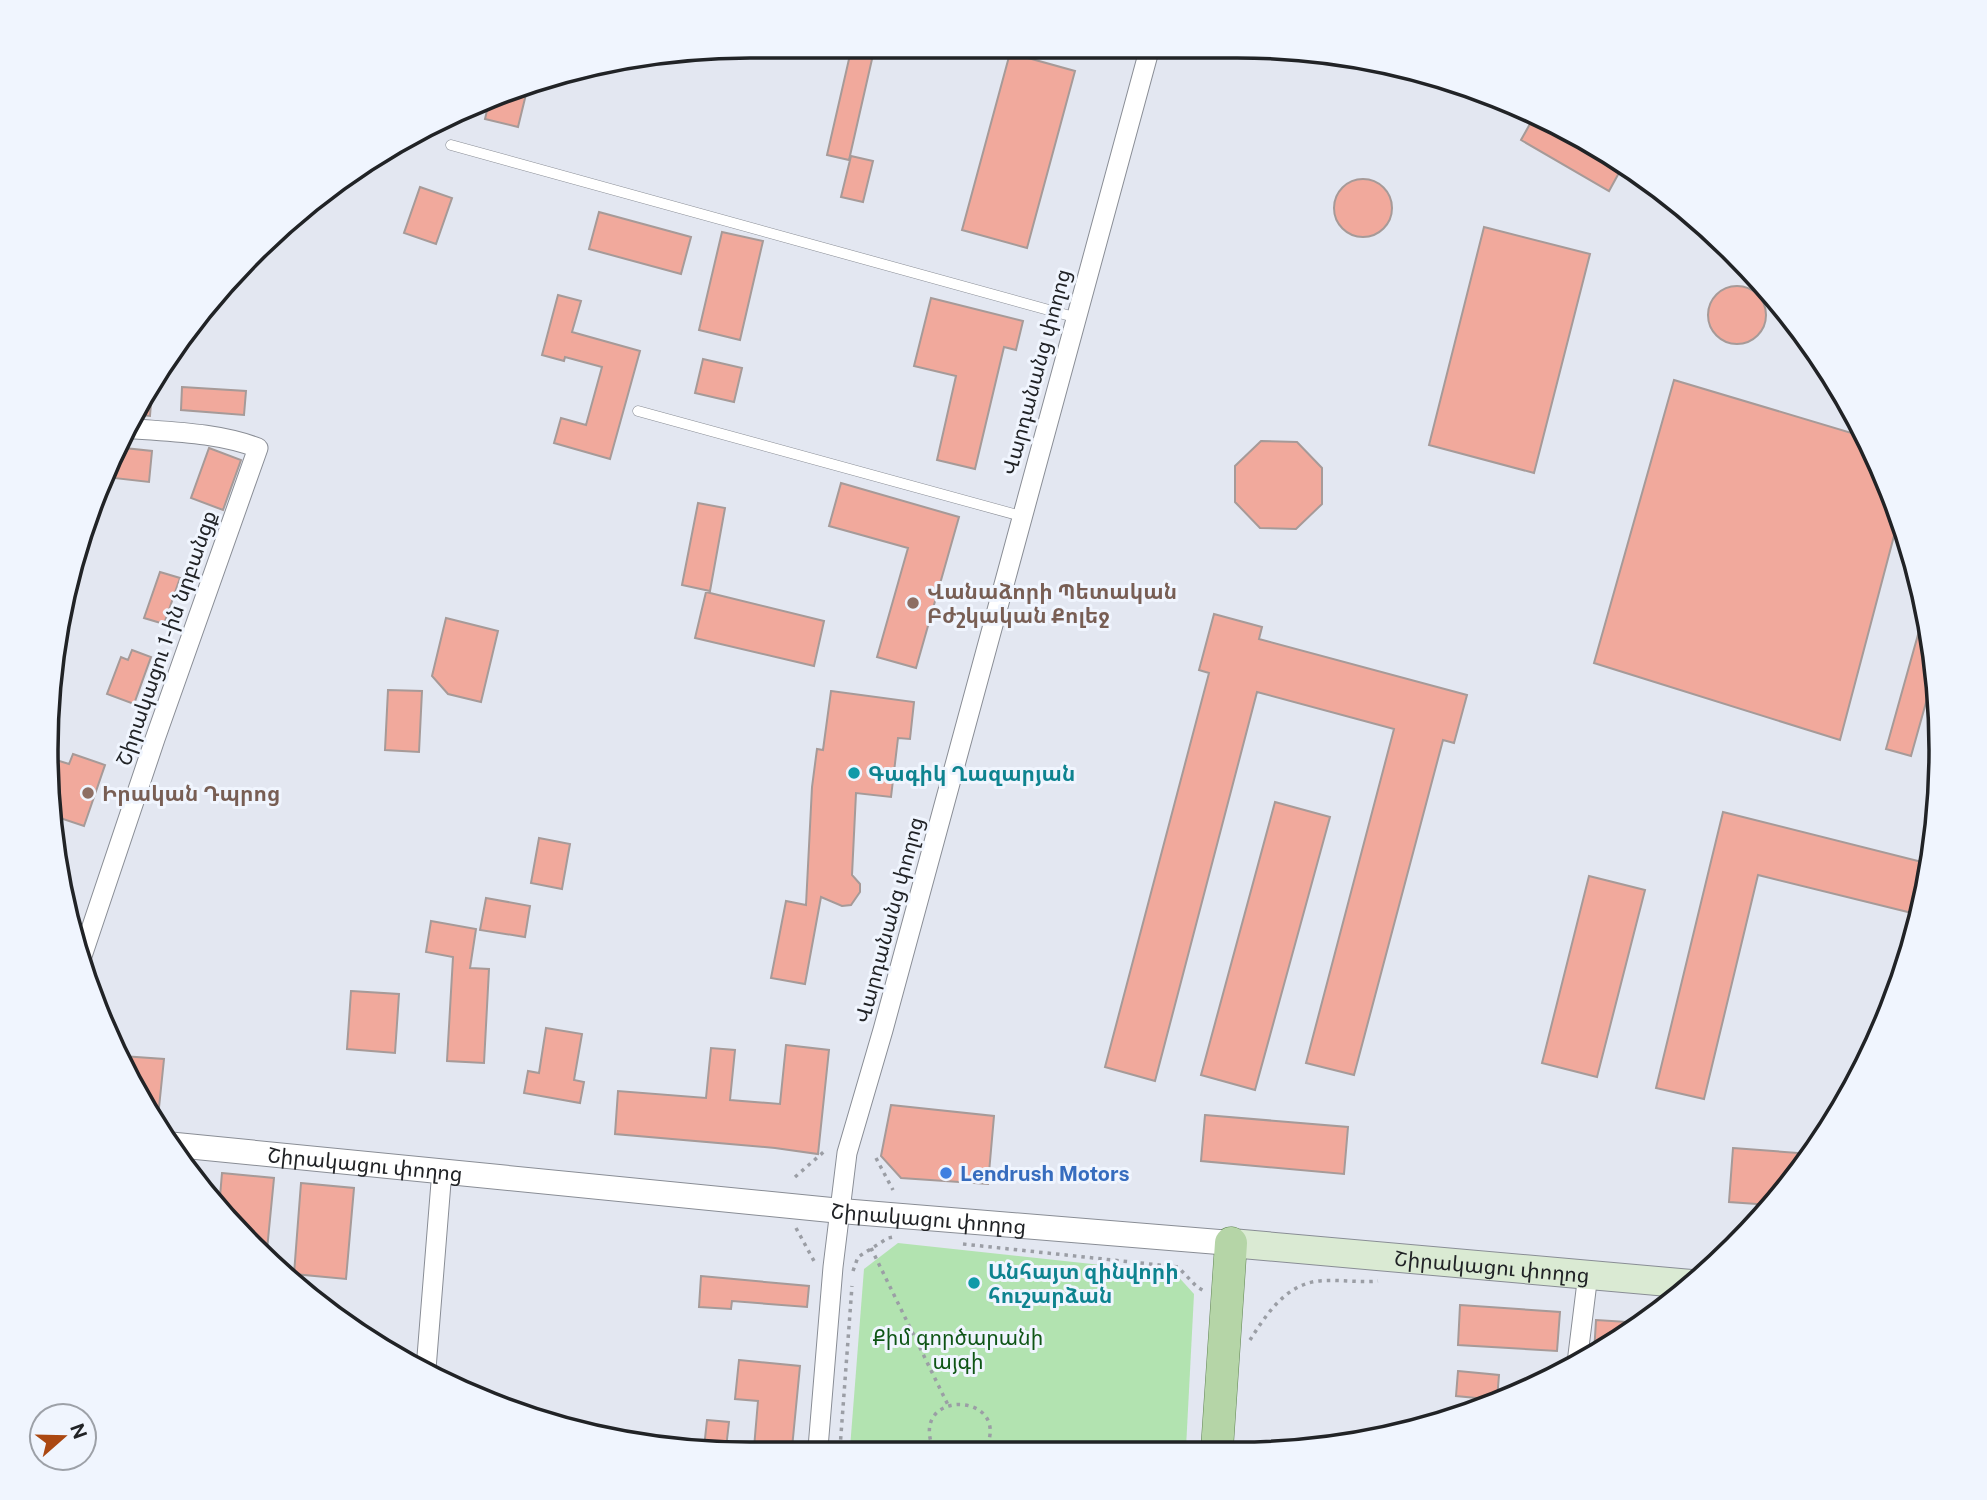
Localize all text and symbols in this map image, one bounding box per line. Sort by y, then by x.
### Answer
street label: Վարդանանց փողոց [996,266,1076,478]
street label: Շիրակացու 1-ին նրբանցք [111,507,221,769]
place label: Վանաձորի Պետական Բժշկական Քոլեջ [927,579,1177,628]
marker: Վանաձորի Պետական Բժշկական Քոլեջ [905,595,921,611]
place label: Գագիկ Ղազարյան [868,761,1075,786]
marker: Գագիկ Ղազարյան [846,765,862,781]
place label: Իրական Դպրոց [102,781,280,806]
marker: Իրական Դպրոց [80,785,96,801]
street label: Վարդանանց փողոց [849,814,929,1026]
street label: Շիրակացու փողոց [266,1142,464,1186]
place label: Lendrush Motors [960,1161,1130,1186]
marker: Lendrush Motors [938,1165,954,1181]
street label: Շիրակացու փողոց [829,1198,1027,1239]
street label: Շիրակացու փողոց [1393,1245,1591,1287]
place label: Անհայտ զինվորի հուշարձան [988,1259,1179,1308]
marker: Անհայտ զինվորի հուշարձան [966,1275,982,1291]
park label: Քիմ գործարանի այգի [873,1325,1043,1374]
north arrow [28,1402,98,1472]
text: N [66,1420,92,1442]

